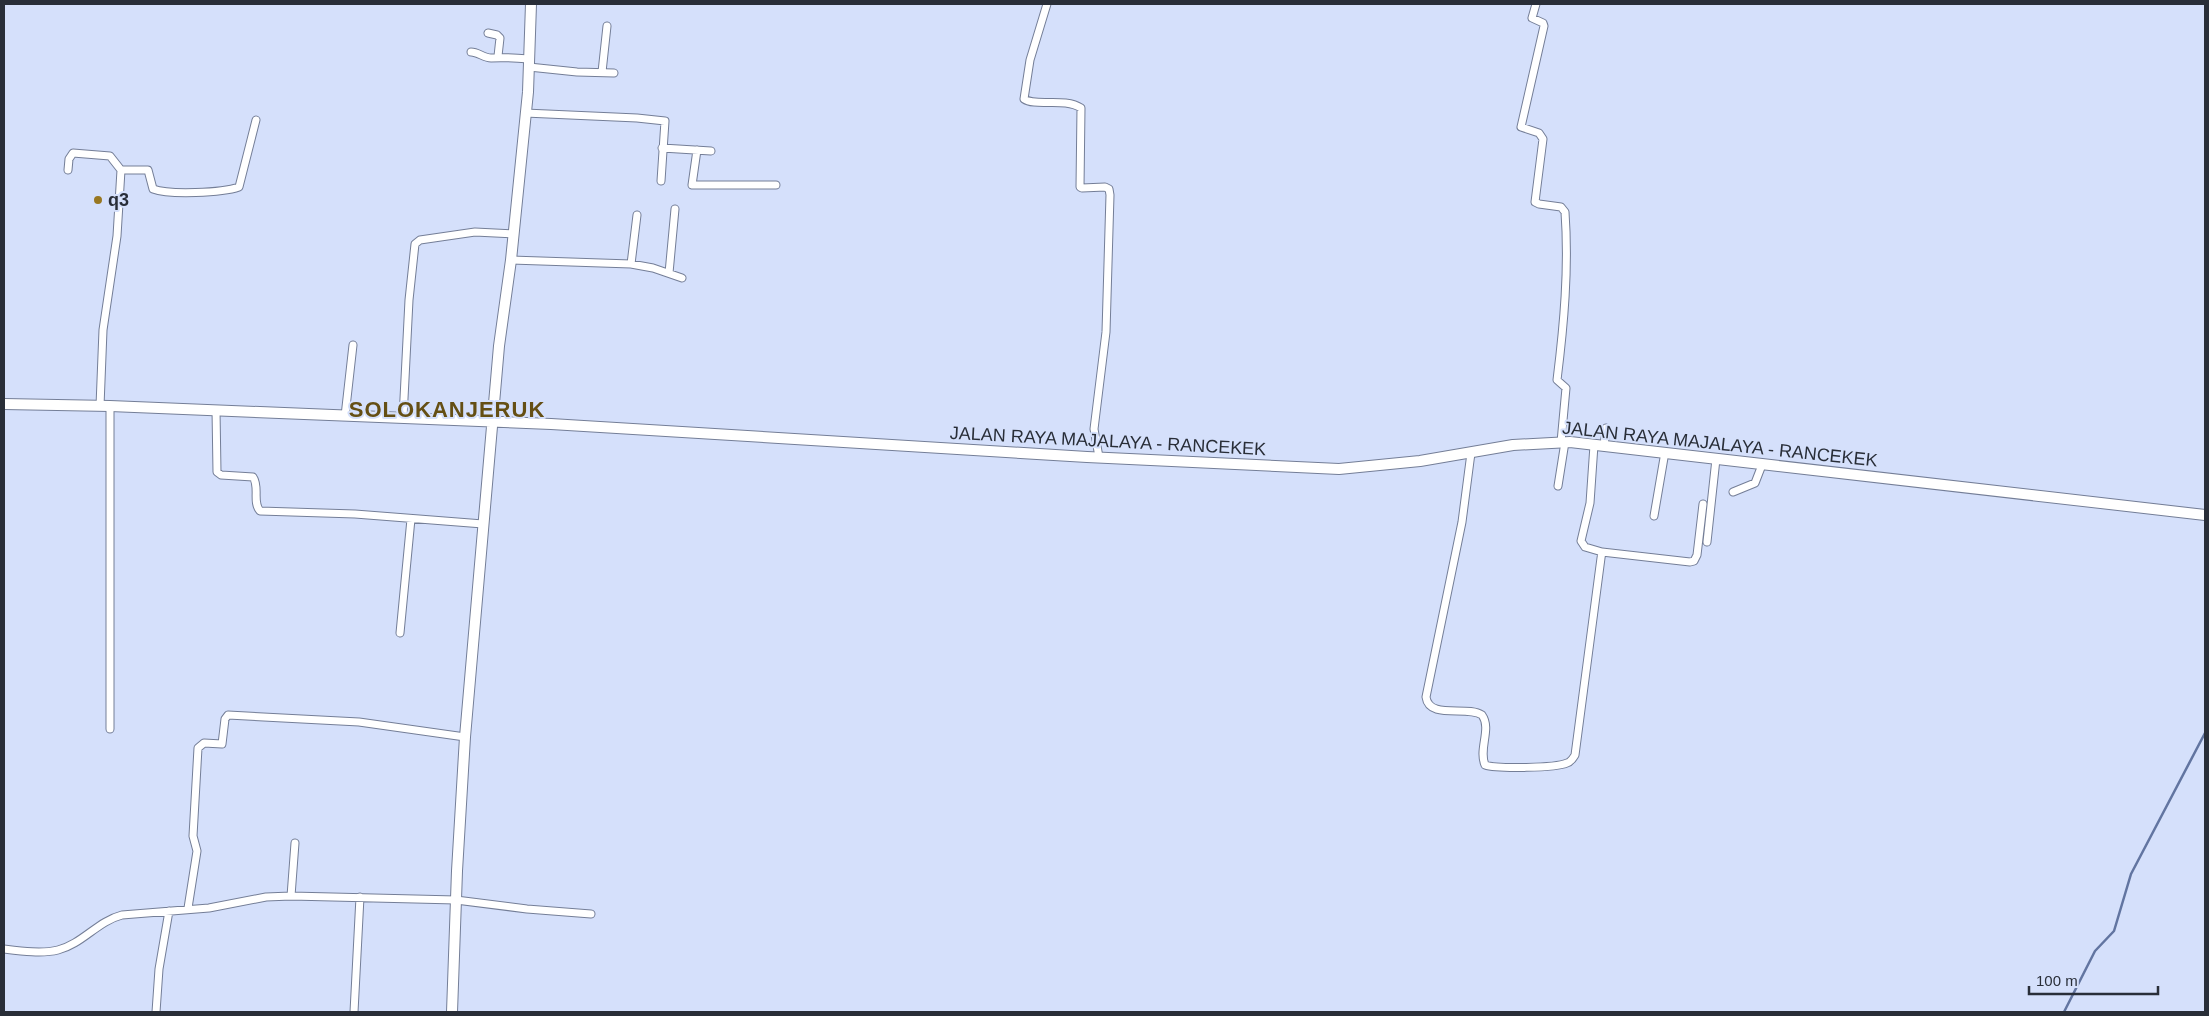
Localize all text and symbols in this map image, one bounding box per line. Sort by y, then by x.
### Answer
place label: q3 [108,190,129,210]
marker: q3 [92,194,104,206]
district label: SOLOKANJERUK [349,397,545,422]
street label: JALAN RAYA MAJALAYA - RANCEKEK [1561,417,1879,471]
street label: JALAN RAYA MAJALAYA - RANCEKEK [949,423,1267,459]
scale bar [2029,964,2158,996]
text: 100 m [2036,972,2078,989]

